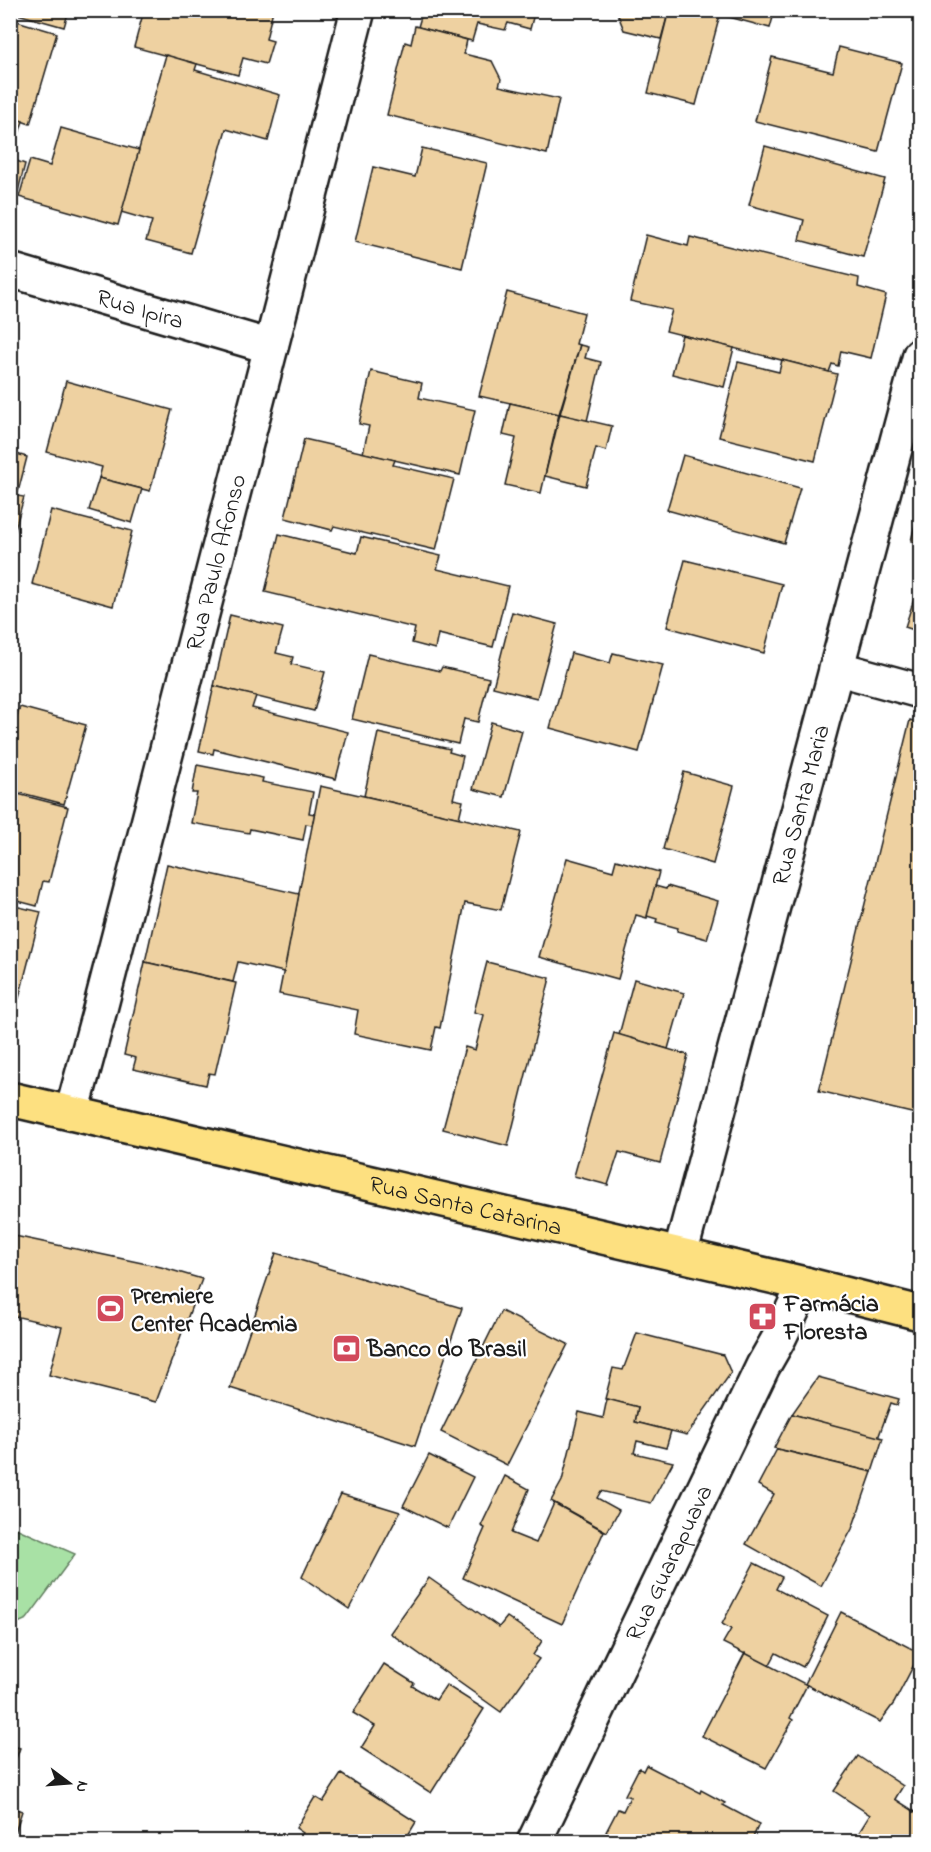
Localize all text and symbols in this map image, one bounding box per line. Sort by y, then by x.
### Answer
street label: Rua Ipira [92,281,188,340]
street label: Rua Paulo Afonso [178,471,257,655]
street label: Rua Santa Maria [764,721,841,890]
street label: Rua Santa Catarina [365,1168,565,1247]
place label: Premiere Center Academia [131,1280,298,1343]
place label: Farmácia Floresta [783,1288,879,1351]
sports icon: Premiere Center Academia [94,1293,126,1325]
pharmacy icon: Farmácia Floresta [747,1301,779,1333]
bank icon: Banco do Brasil [330,1332,362,1364]
place label: Banco do Brasil [366,1333,526,1368]
street label: Rua Guarapuava [618,1480,723,1648]
north arrow [39,1753,99,1813]
text: N [68,1778,95,1795]

